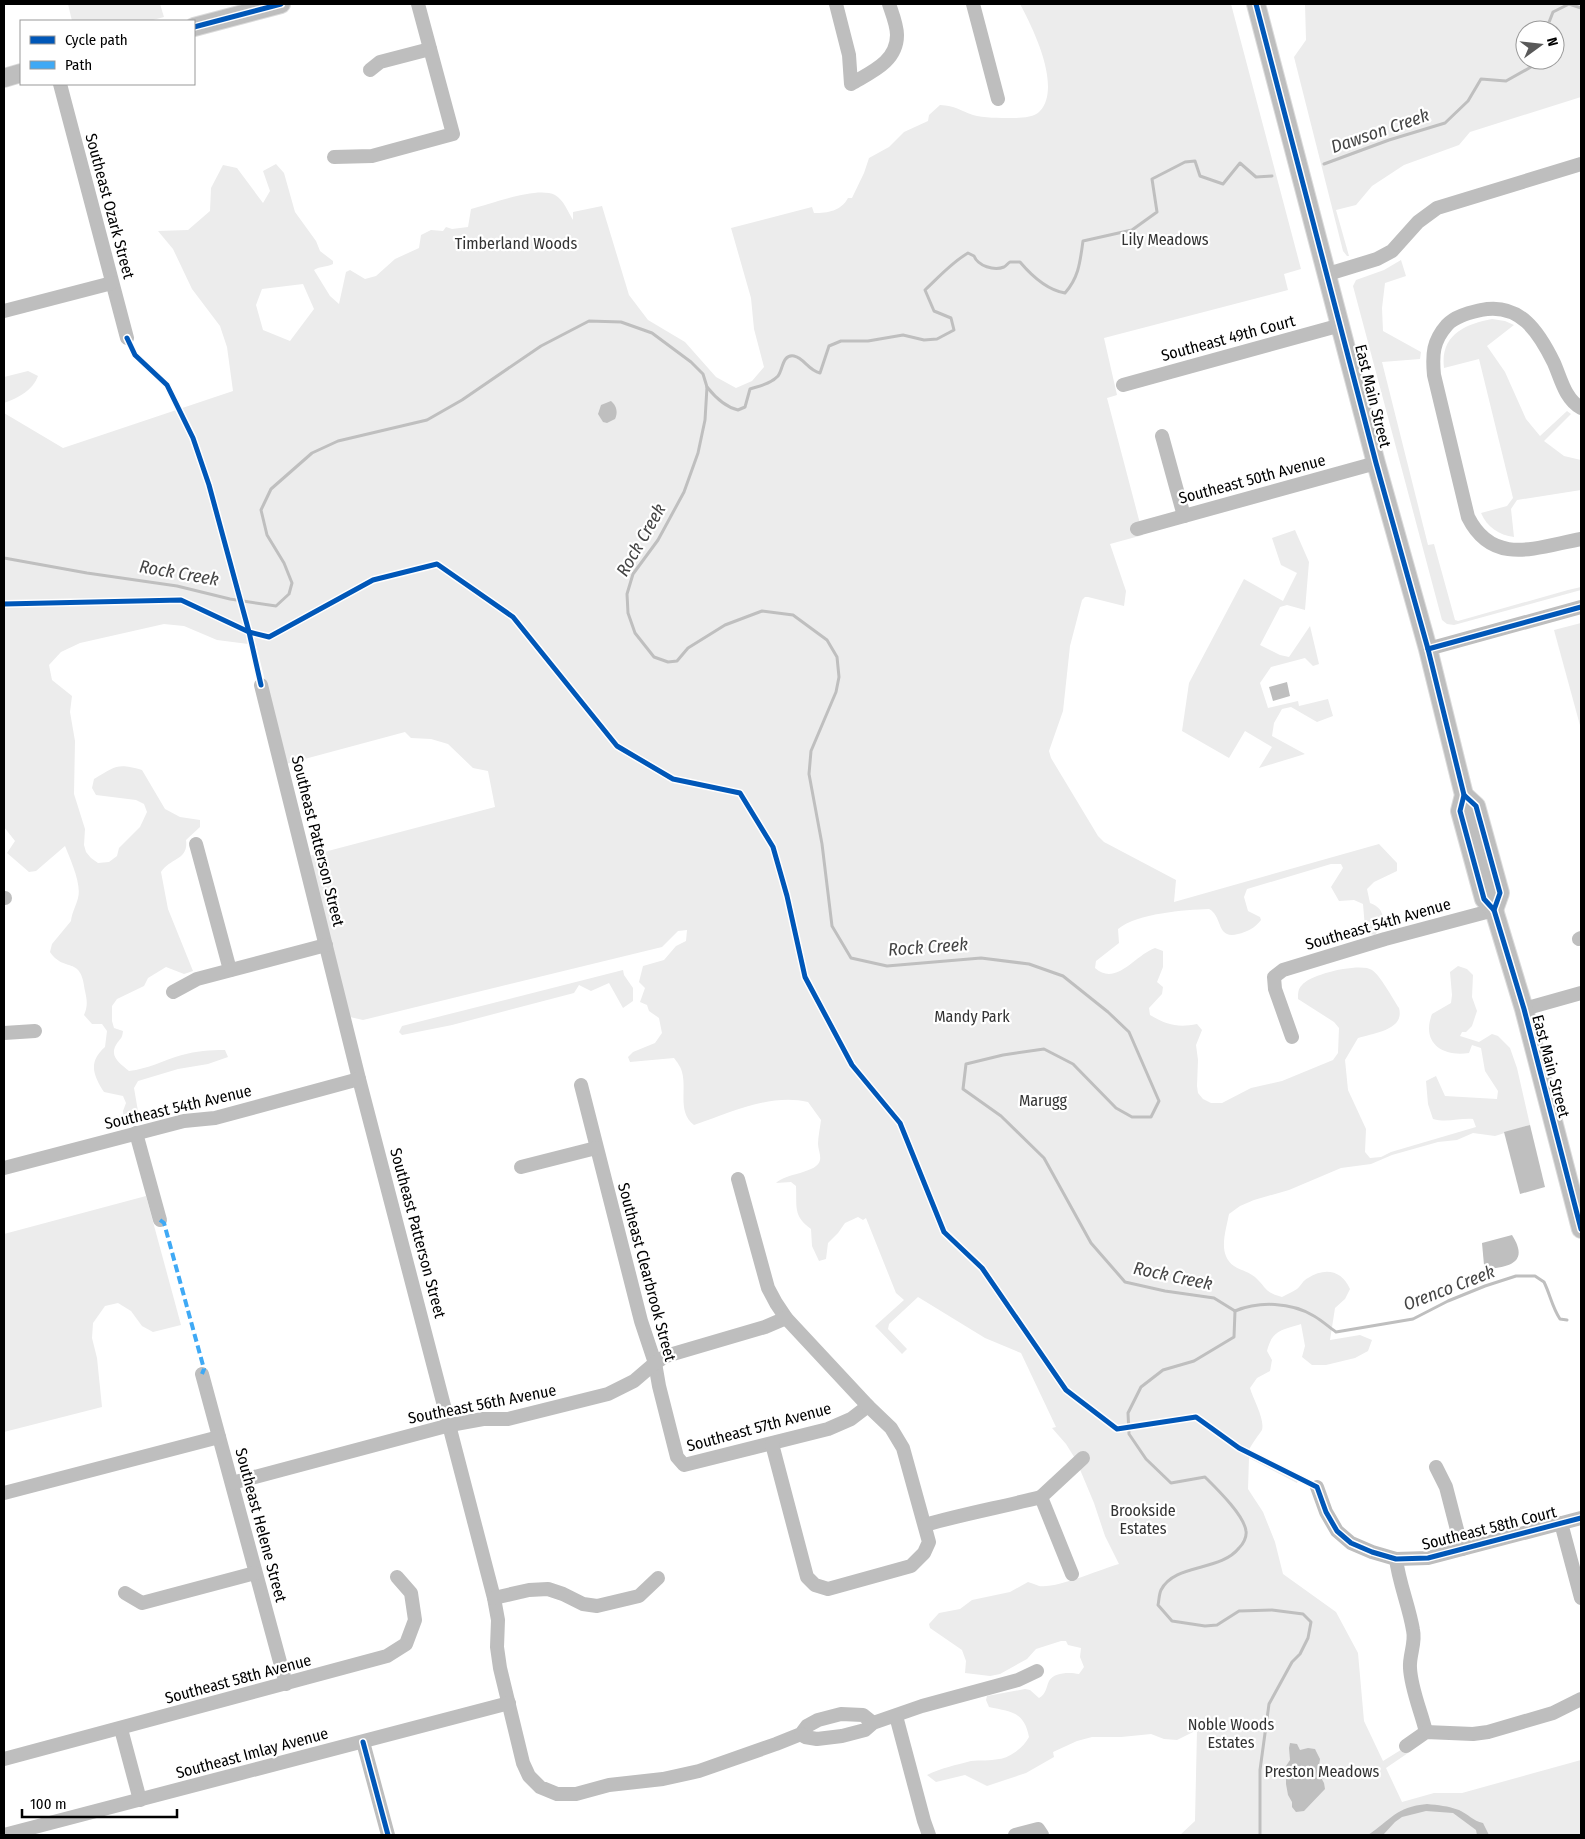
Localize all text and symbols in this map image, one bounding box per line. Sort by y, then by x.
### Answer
legend [20,20,195,85]
north arrow [1515,20,1565,70]
text: Cycle path [65,31,128,49]
text: N [1543,36,1561,48]
text: Path [65,56,92,74]
water label: Dawson Creek [1328,104,1432,158]
street label: Southeast Ozark Street [81,131,139,281]
park label: Lily Meadows [1121,230,1209,249]
park label: Timberland Woods [455,234,577,253]
street label: Southeast 49th Court [1159,311,1298,365]
street label: East Main Street [1351,342,1395,450]
street label: Southeast 50th Avenue [1177,450,1327,508]
water label: Rock Creek [611,500,671,580]
water label: Rock Creek [138,555,220,591]
street label: Southeast Patterson Street [288,754,349,929]
street label: Southeast 54th Avenue [1303,894,1453,954]
water label: Rock Creek [887,933,969,961]
park label: Mandy Park [934,1007,1010,1026]
street label: East Main Street [1528,1013,1574,1120]
street label: Southeast 54th Avenue [103,1081,253,1133]
park label: Marugg [1019,1091,1068,1110]
street label: Southeast Patterson Street [386,1146,450,1321]
street label: Southeast Clearbrook Street [614,1181,680,1364]
water label: Rock Creek [1132,1257,1215,1295]
water label: Orenco Creek [1400,1260,1498,1316]
street label: Southeast 56th Avenue [406,1380,558,1428]
street label: Southeast 57th Avenue [685,1399,833,1455]
street label: Southeast Helene Street [231,1446,291,1605]
park label: Brookside Estates [1110,1501,1176,1538]
street label: Southeast 58th Court [1420,1502,1559,1554]
street label: Southeast 58th Avenue [163,1650,313,1708]
park label: Noble Woods Estates [1188,1715,1274,1752]
street label: Southeast Imlay Avenue [174,1723,330,1782]
park label: Preston Meadows [1265,1762,1380,1781]
scale bar [22,1786,178,1818]
text: 100 m [30,1795,67,1813]

